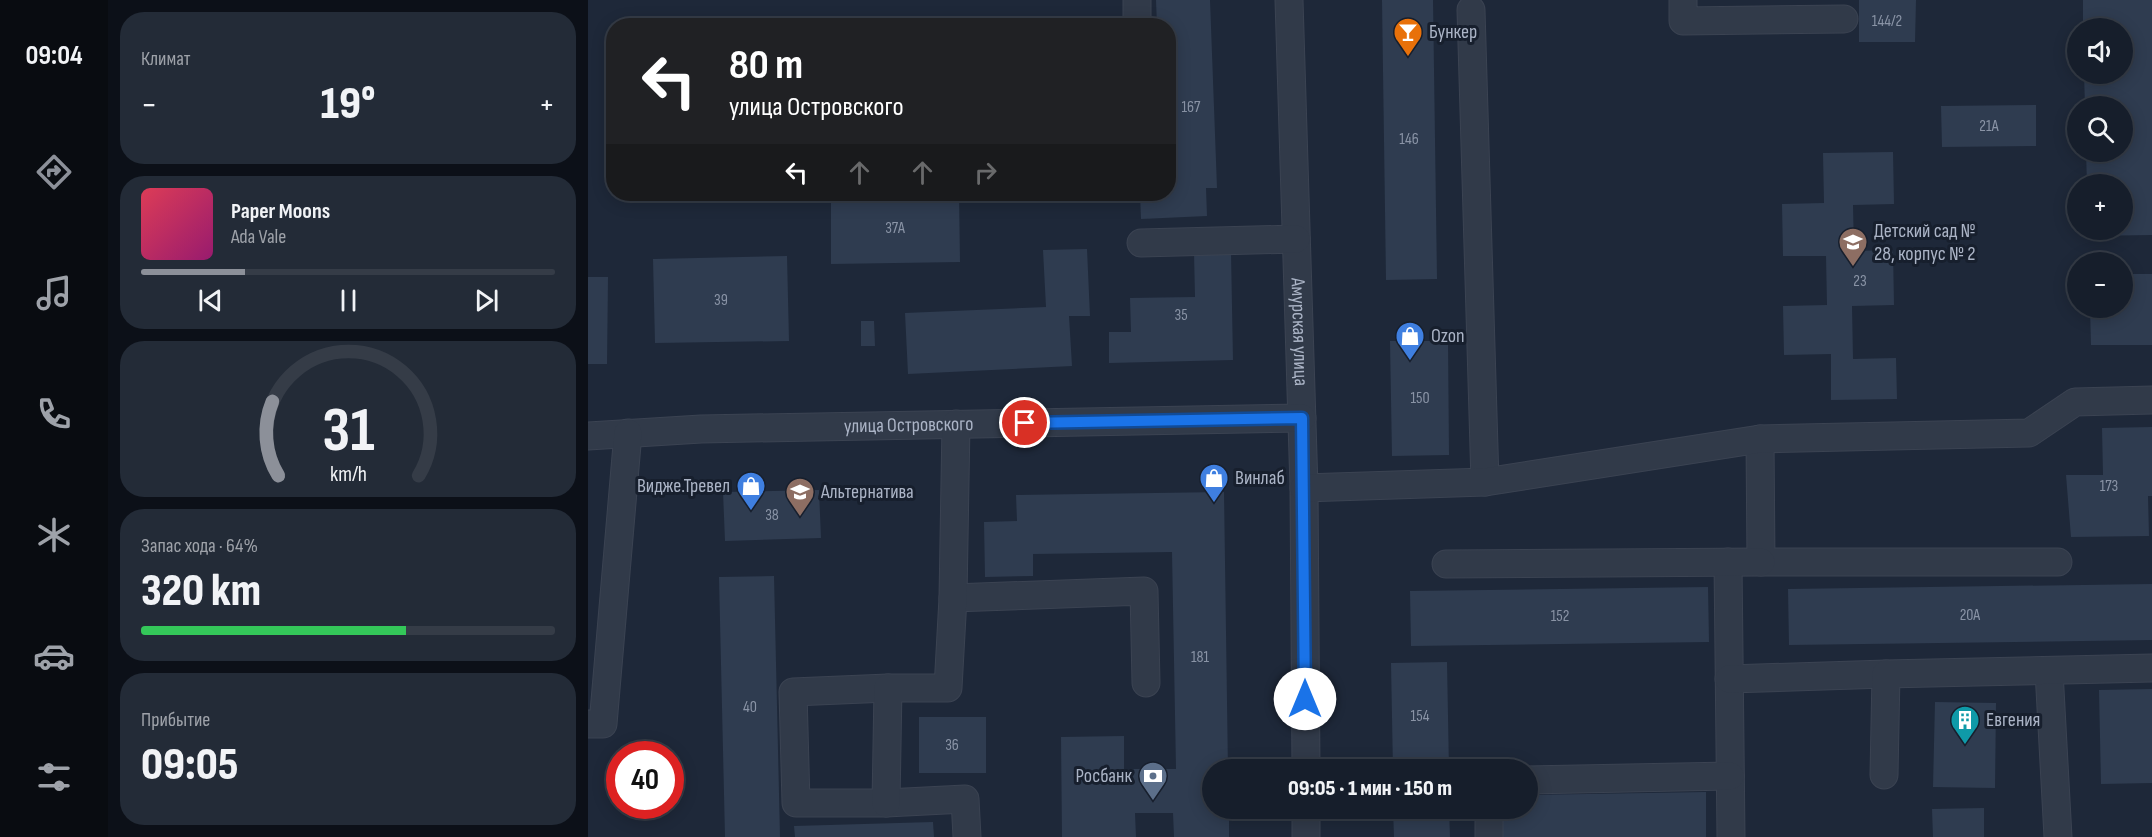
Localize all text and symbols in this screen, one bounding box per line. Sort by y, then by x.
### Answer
house number: 144/2 [1872,12,1902,31]
bar icon: Бункер [1392,16,1424,58]
map controls [2067,18,2133,318]
button: sound [2067,18,2133,84]
place label: Бункер [1429,20,1477,44]
text: 09:04 [25,40,83,72]
text: 80 m [729,40,803,91]
icon: left [630,42,708,120]
text: Климат [141,47,191,71]
text: 19° [321,77,375,132]
text: − [141,85,157,125]
text: + [539,85,555,125]
text: улица Островского [729,91,904,123]
button: search [2067,96,2133,162]
house number: 167 [1181,98,1201,117]
house number: 21А [1979,117,1999,136]
house number: 146 [1399,130,1419,149]
icon: directions [33,151,75,193]
icon: left [780,156,813,189]
icon: ahead [843,156,876,189]
icon: ahead [906,156,939,189]
icon: right [969,156,1002,189]
button: + [2067,174,2133,240]
text: Paper Moons [231,198,330,225]
house number: 37А [885,219,905,238]
place label: Детский сад № 28, корпус № 2 [1874,219,1976,266]
text: Ada Vale [231,225,286,249]
school or university icon: Детский сад № 28, корпус № 2 [1837,226,1869,268]
button: − [2067,252,2133,318]
icon: music [33,272,75,314]
house number: 23 [1853,272,1867,291]
street label: Амурская улица [1286,276,1313,386]
icon: previous [194,284,227,317]
icon: pause [332,284,365,317]
icon: next [470,284,503,317]
house number: 39 [714,291,728,310]
house number: 35 [1174,306,1188,325]
shop icon: Ozon [1394,320,1426,362]
place label: Ozon [1431,324,1465,348]
house number: 150 [1410,389,1430,408]
icon: phone [33,393,75,435]
text: 31 [322,394,374,469]
pin [999,397,1050,448]
icon: arrive [1008,406,1041,439]
street label: улица Островского [844,412,974,438]
text: km/h [329,462,367,487]
shop icon: Винлаб [1198,462,1230,504]
place label: Винлаб [1235,466,1285,490]
shop icon: Видже.Тревел [735,470,767,512]
place label: Видже.Тревел [637,474,730,498]
school or university icon: Альтернатива [784,476,816,518]
house number: 173 [2100,477,2118,496]
place label: Альтернатива [820,480,914,504]
house number: 38 [765,506,779,525]
icon: climate [33,514,75,556]
text: Запас хода · 64% [141,534,258,558]
text: 320 km [141,564,261,619]
house number: 20А [1960,606,1980,625]
house number: 152 [1551,607,1569,626]
icon: car [33,635,75,677]
house number: 181 [1191,648,1209,667]
position arrow [1273,667,1337,731]
house number: 40 [743,698,757,717]
building icon: Евгения [1949,704,1981,746]
house number: 154 [1411,707,1430,726]
text: Прибытие [141,708,210,732]
place label: Евгения [1986,708,2040,732]
house number: 36 [945,736,959,755]
text: 09:05 [141,738,238,793]
speed limit sign: 40 [606,741,684,819]
icon: filters [33,756,75,798]
bank icon: Росбанк [1137,760,1169,802]
place label: Росбанк [1075,764,1132,788]
text: 09:05 · 1 мин · 150 m [1288,775,1452,802]

